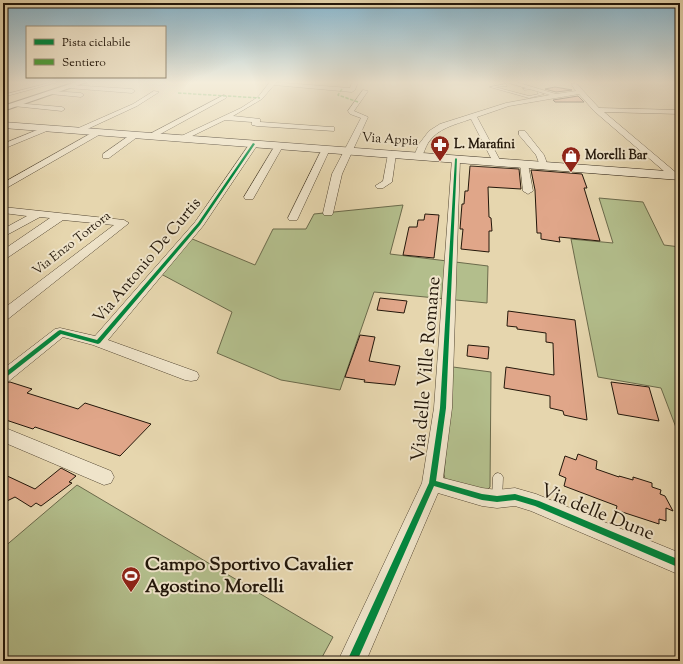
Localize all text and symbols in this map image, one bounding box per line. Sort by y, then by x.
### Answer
legend [26,26,166,78]
text: Pista ciclabile [62,34,131,52]
text: Sentiero [62,54,106,72]
street label: Via Appia [361,129,419,151]
pharmacy icon: L. Marafini [429,134,451,162]
place label: L. Marafini [454,136,515,154]
shop icon: Morelli Bar [560,145,582,173]
place label: Morelli Bar [585,147,647,165]
street label: Via Antonio De Curtis [89,193,207,329]
street label: Via Enzo Tortora [29,208,115,280]
street label: Via delle Ville Romane [405,275,449,463]
street label: Via delle Dune [536,478,658,548]
place label: Campo Sportivo Cavalier Agostino Morelli [145,552,354,601]
sports icon: Campo Sportivo Cavalier Agostino Morelli [120,565,142,593]

